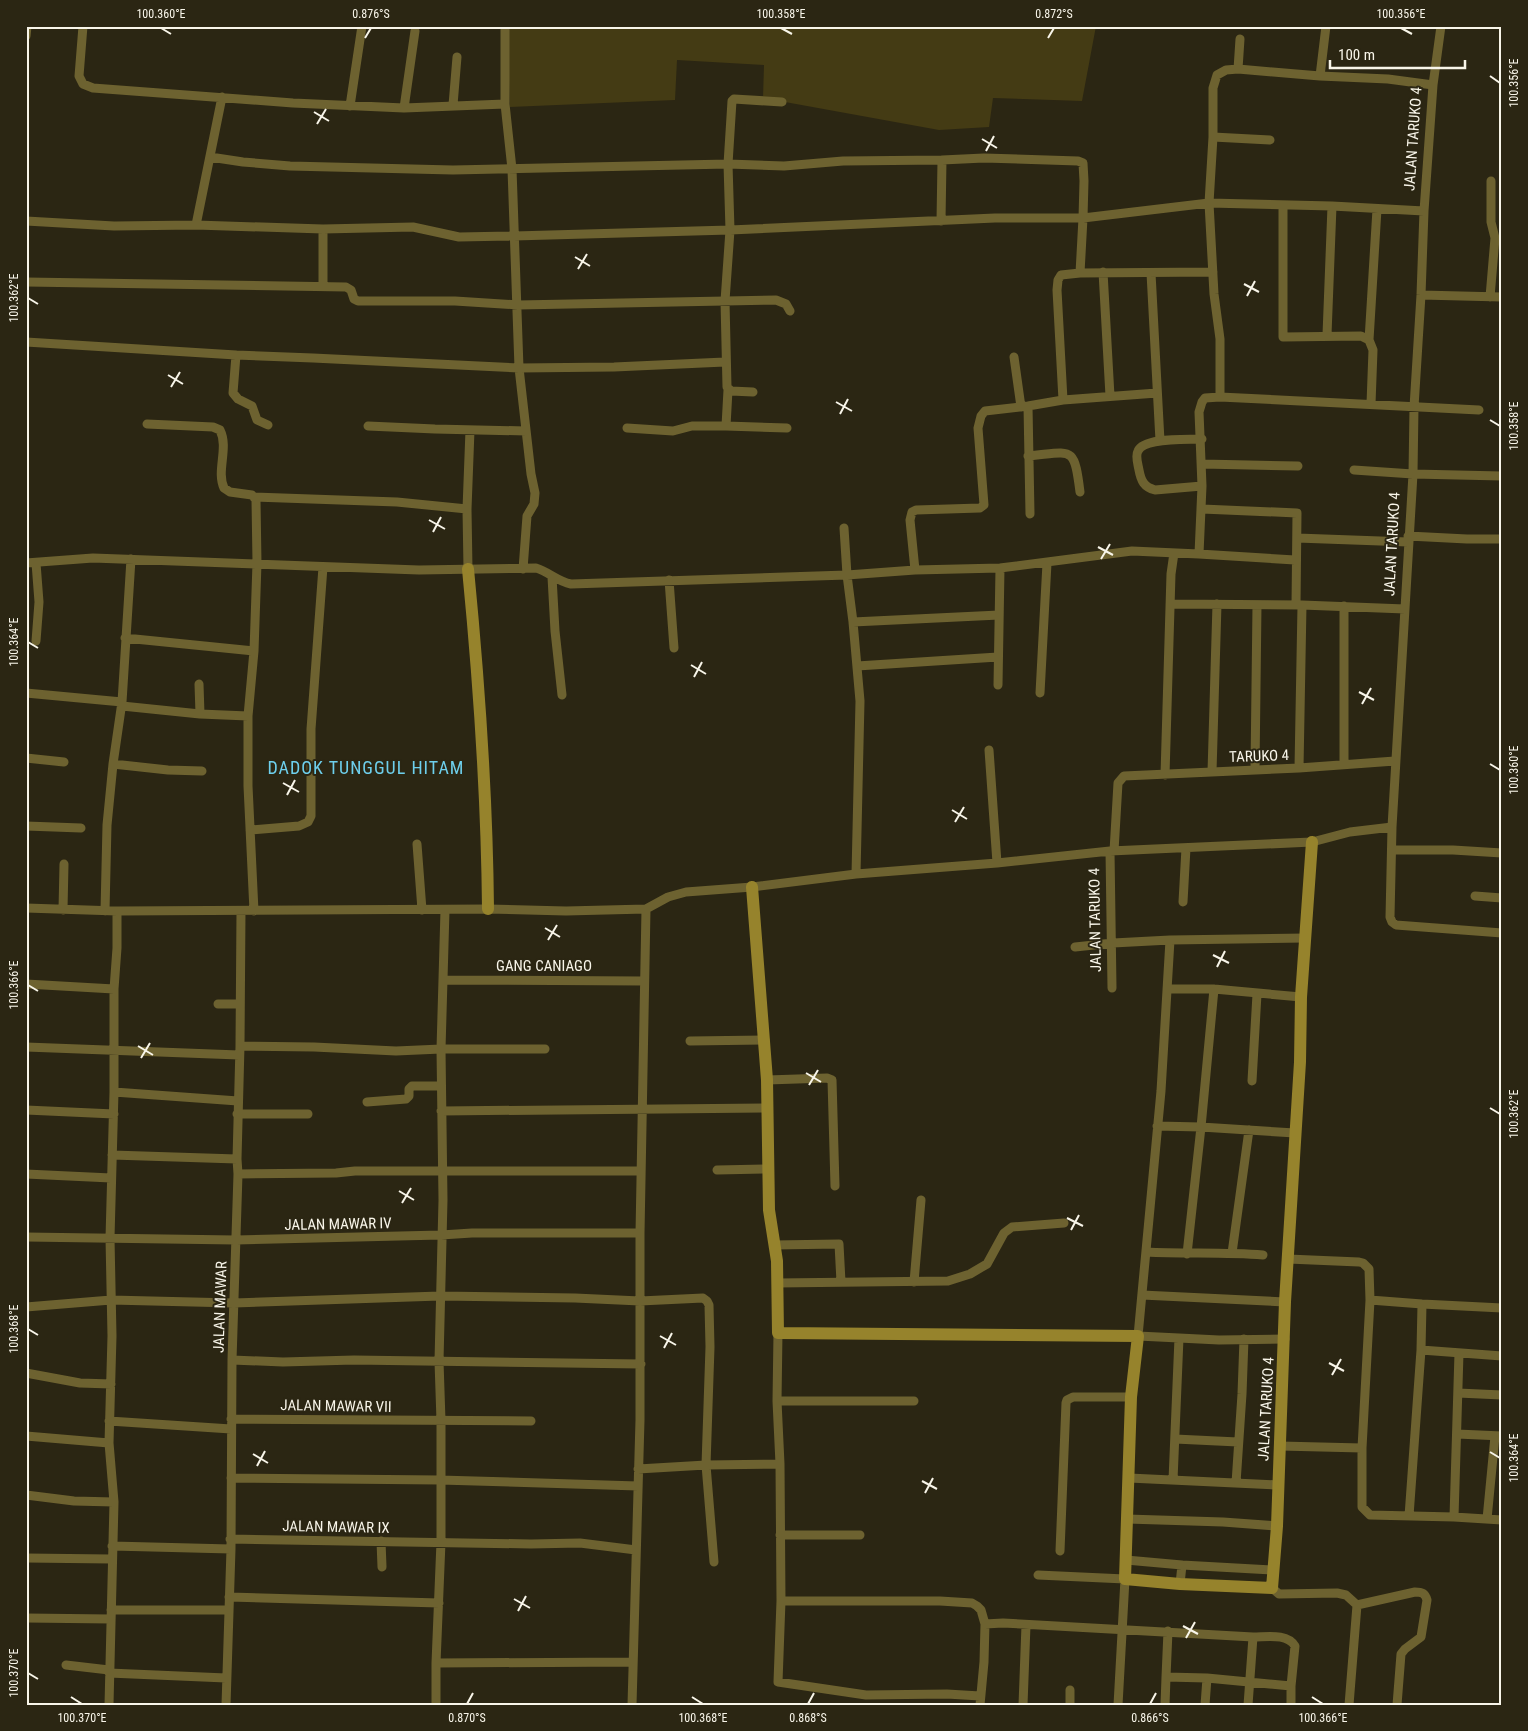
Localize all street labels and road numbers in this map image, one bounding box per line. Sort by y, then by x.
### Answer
street label: JALAN TARUKO 4 [1400,86,1426,192]
street label: JALAN TARUKO 4 [1380,492,1404,596]
street label: TARUKO 4 [1229,746,1289,766]
street label: JALAN TARUKO 4 [1085,868,1105,972]
street label: GANG CANIAGO [496,957,592,975]
street label: JALAN MAWAR IV [284,1214,392,1234]
street label: JALAN MAWAR [209,1261,231,1353]
street label: JALAN TARUKO 4 [1254,1357,1278,1461]
street label: JALAN MAWAR VII [280,1396,392,1416]
street label: JALAN MAWAR IX [282,1517,390,1537]

